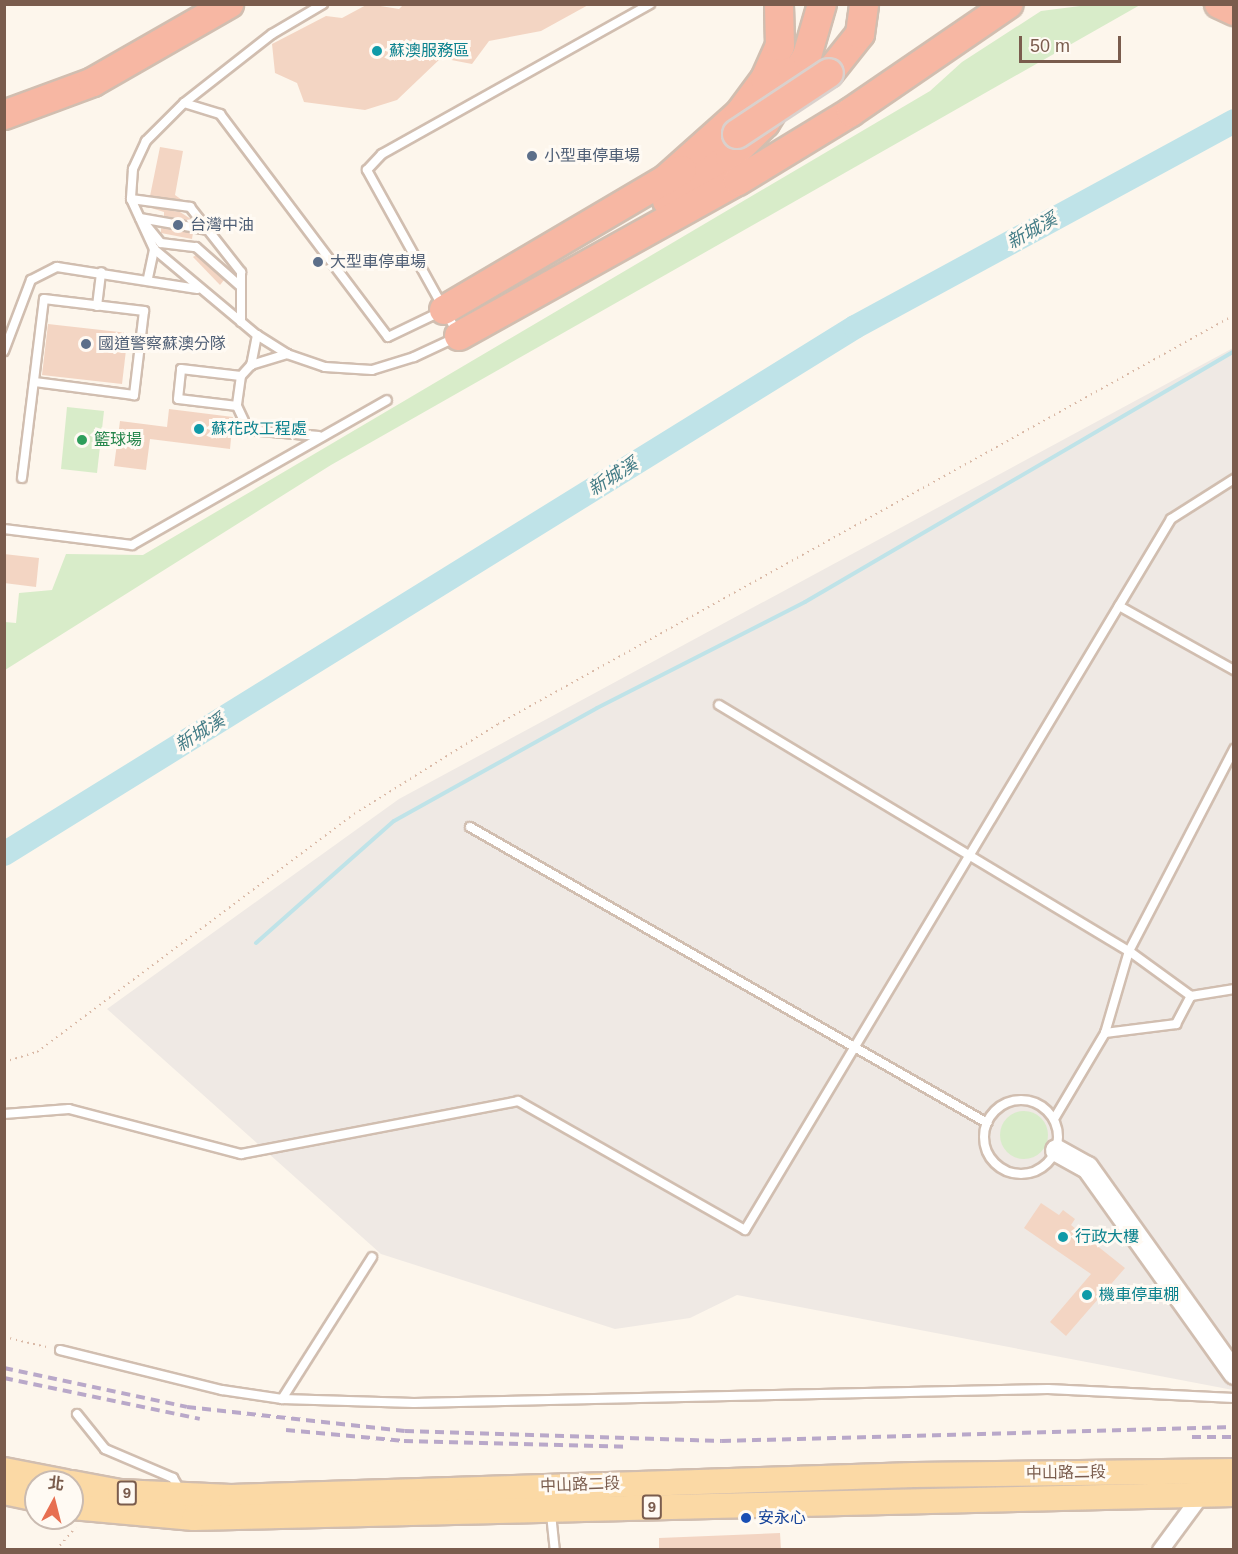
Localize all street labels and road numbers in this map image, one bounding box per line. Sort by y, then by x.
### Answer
street label: 中山路二段 [1026,1463,1106,1483]
street label: 中山路二段 [540,1474,620,1496]
road number: 9 [116,1481,138,1505]
road number: 9 [642,1495,662,1519]

